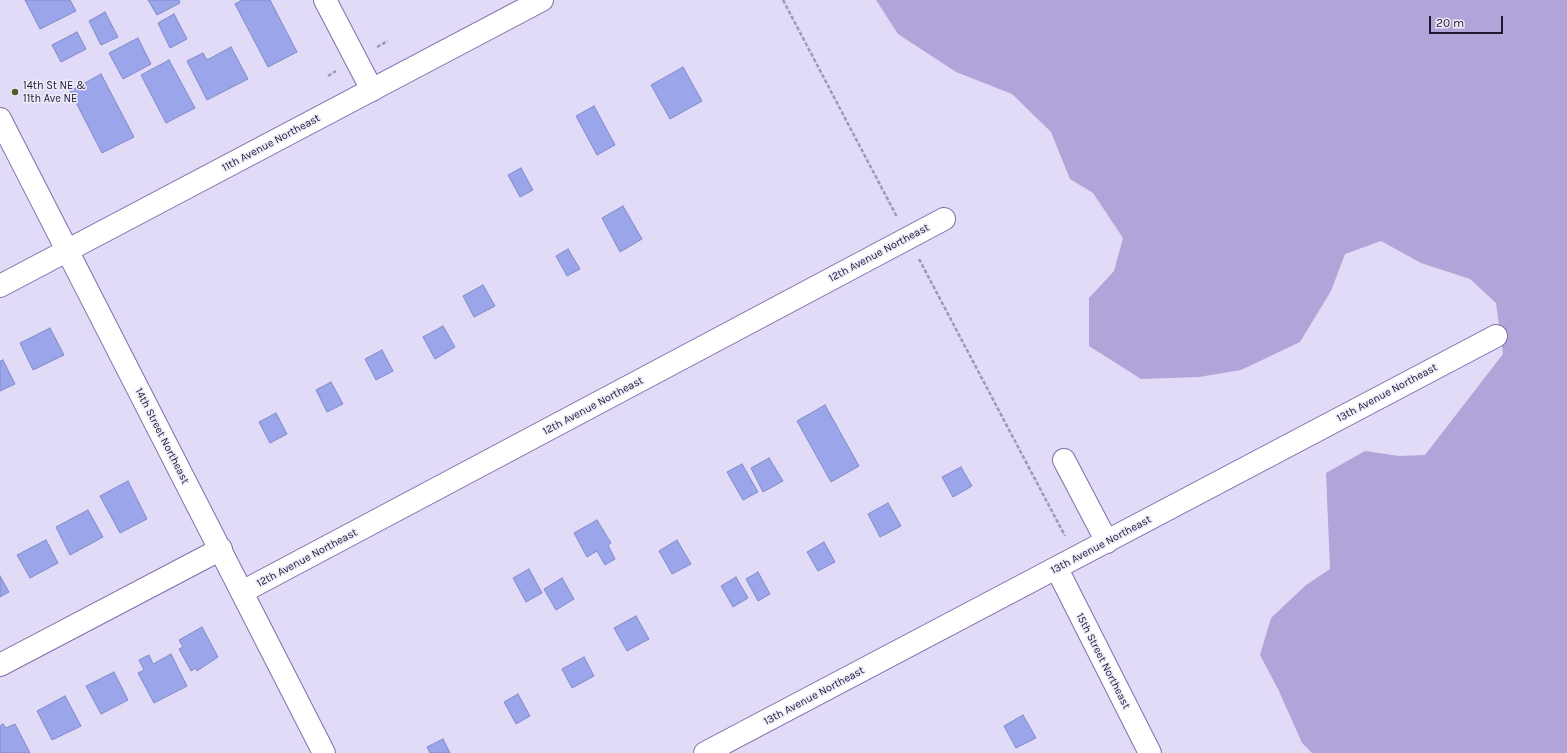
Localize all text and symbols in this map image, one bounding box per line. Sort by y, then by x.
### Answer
scale bar [1431,8,1505,34]
text: 20 m [1436,16,1464,30]
place label: 14th St NE & 11th Ave NE [23,79,86,105]
marker: 14th St NE & 11th Ave NE [10,87,20,97]
street label: 11th Avenue Northeast [220,111,322,175]
street label: 12th Avenue Northeast [826,221,932,285]
street label: 13th Avenue Northeast [1334,361,1440,425]
street label: 12th Avenue Northeast [540,374,646,438]
street label: 14th Street Northeast [132,386,192,486]
street label: 13th Avenue Northeast [1048,513,1154,577]
street label: 12th Avenue Northeast [254,526,360,590]
street label: 15th Street Northeast [1073,611,1133,711]
street label: 13th Avenue Northeast [761,664,867,728]

